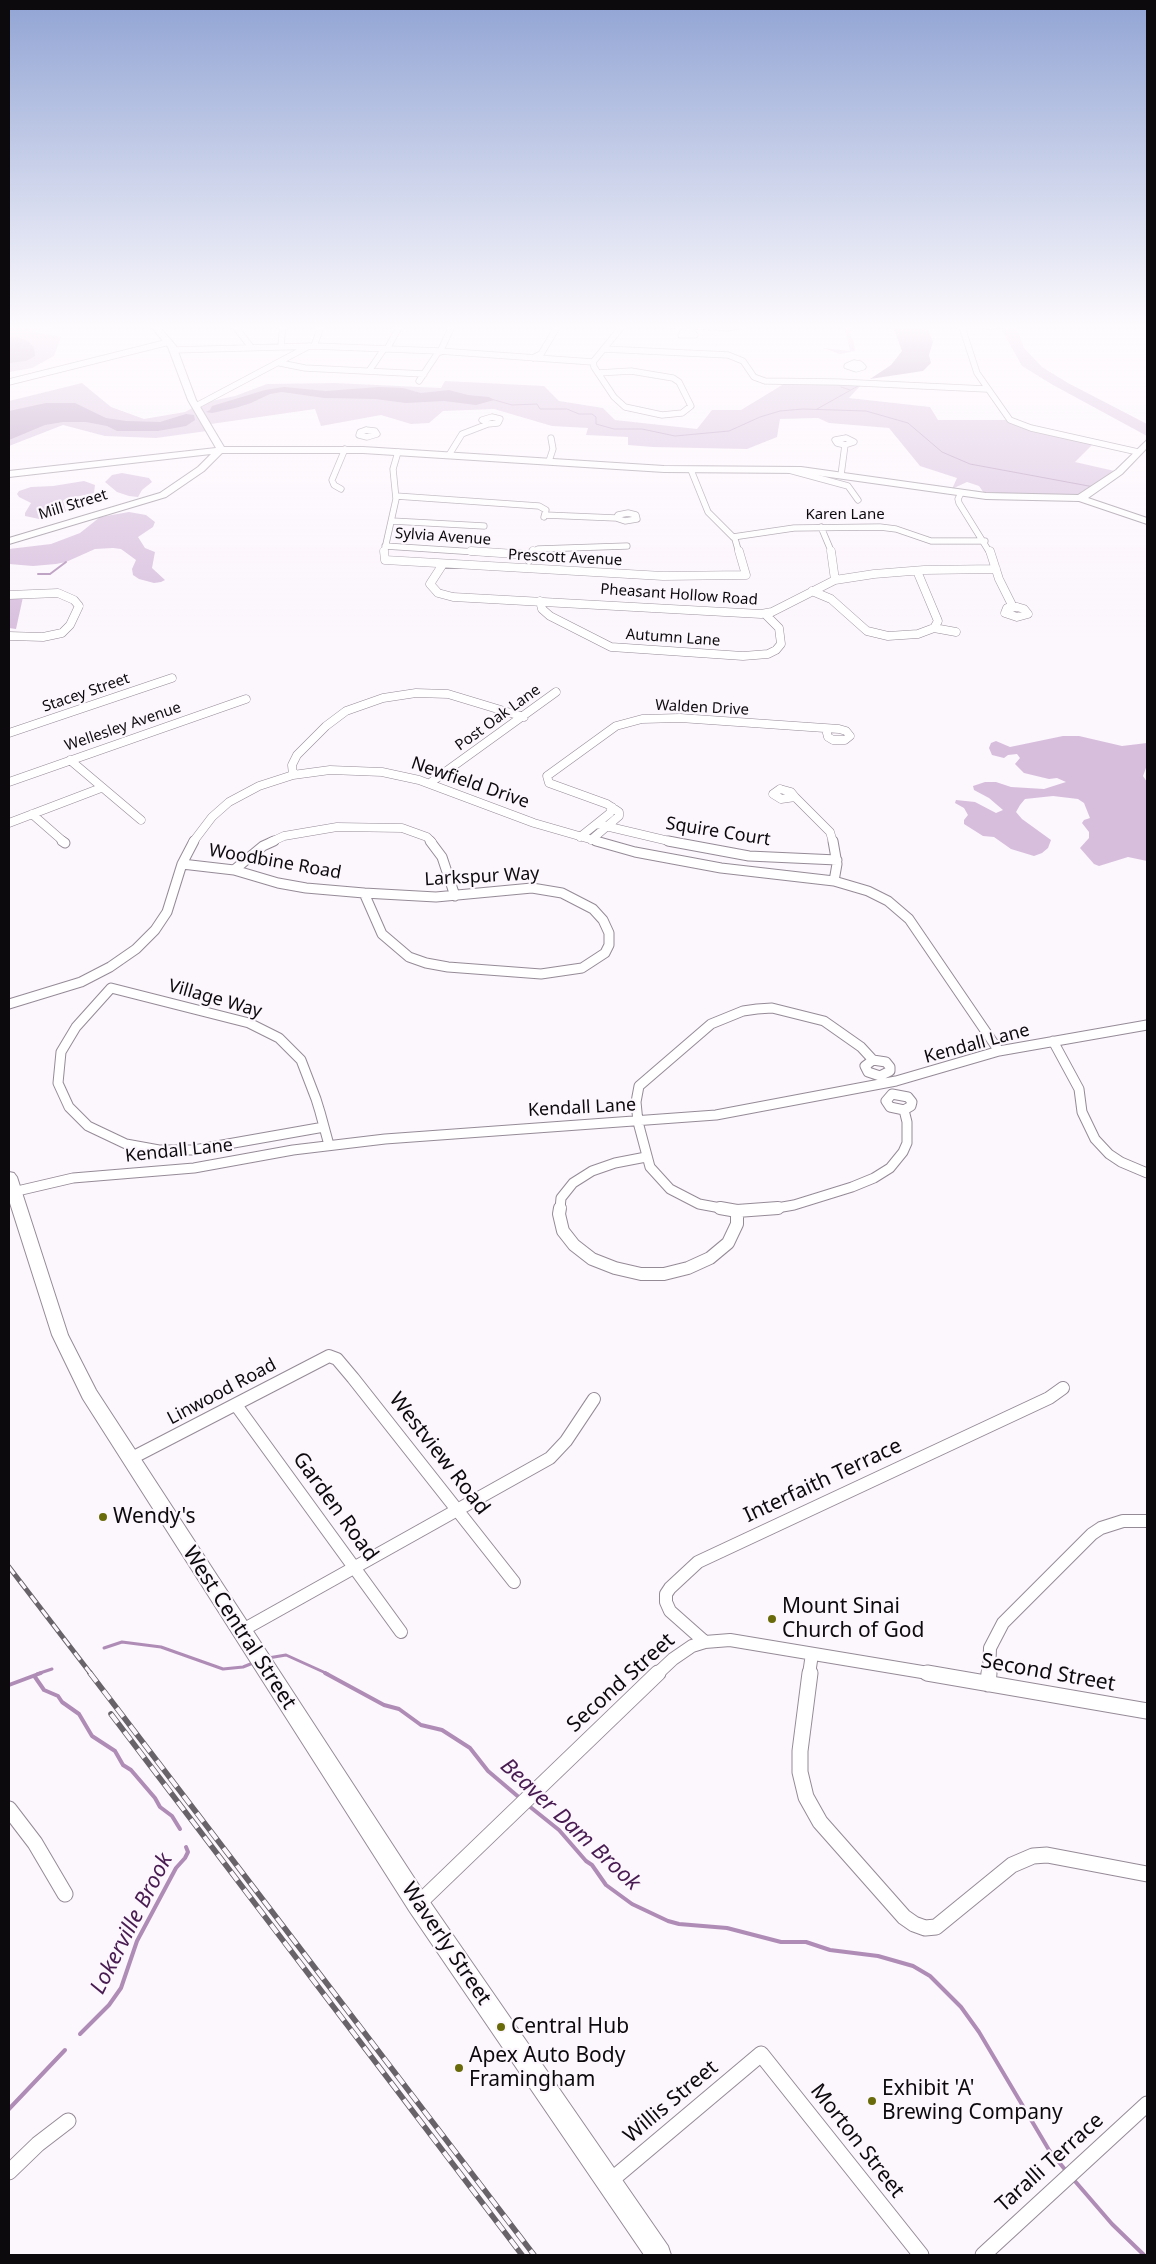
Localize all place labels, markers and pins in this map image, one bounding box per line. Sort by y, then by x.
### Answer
place label: Wendy's [113,1504,196,1530]
marker: Wendy's [97,1511,109,1523]
place label: Mount Sinai Church of God [782,1594,924,1644]
marker: Mount Sinai Church of God [766,1613,778,1625]
place label: Central Hub [511,2014,629,2040]
marker: Central Hub [495,2021,507,2033]
place label: Apex Auto Body Framingham [469,2043,625,2093]
marker: Apex Auto Body Framingham [453,2062,465,2074]
place label: Exhibit 'A' Brewing Company [882,2076,1063,2126]
marker: Exhibit 'A' Brewing Company [866,2095,878,2107]

